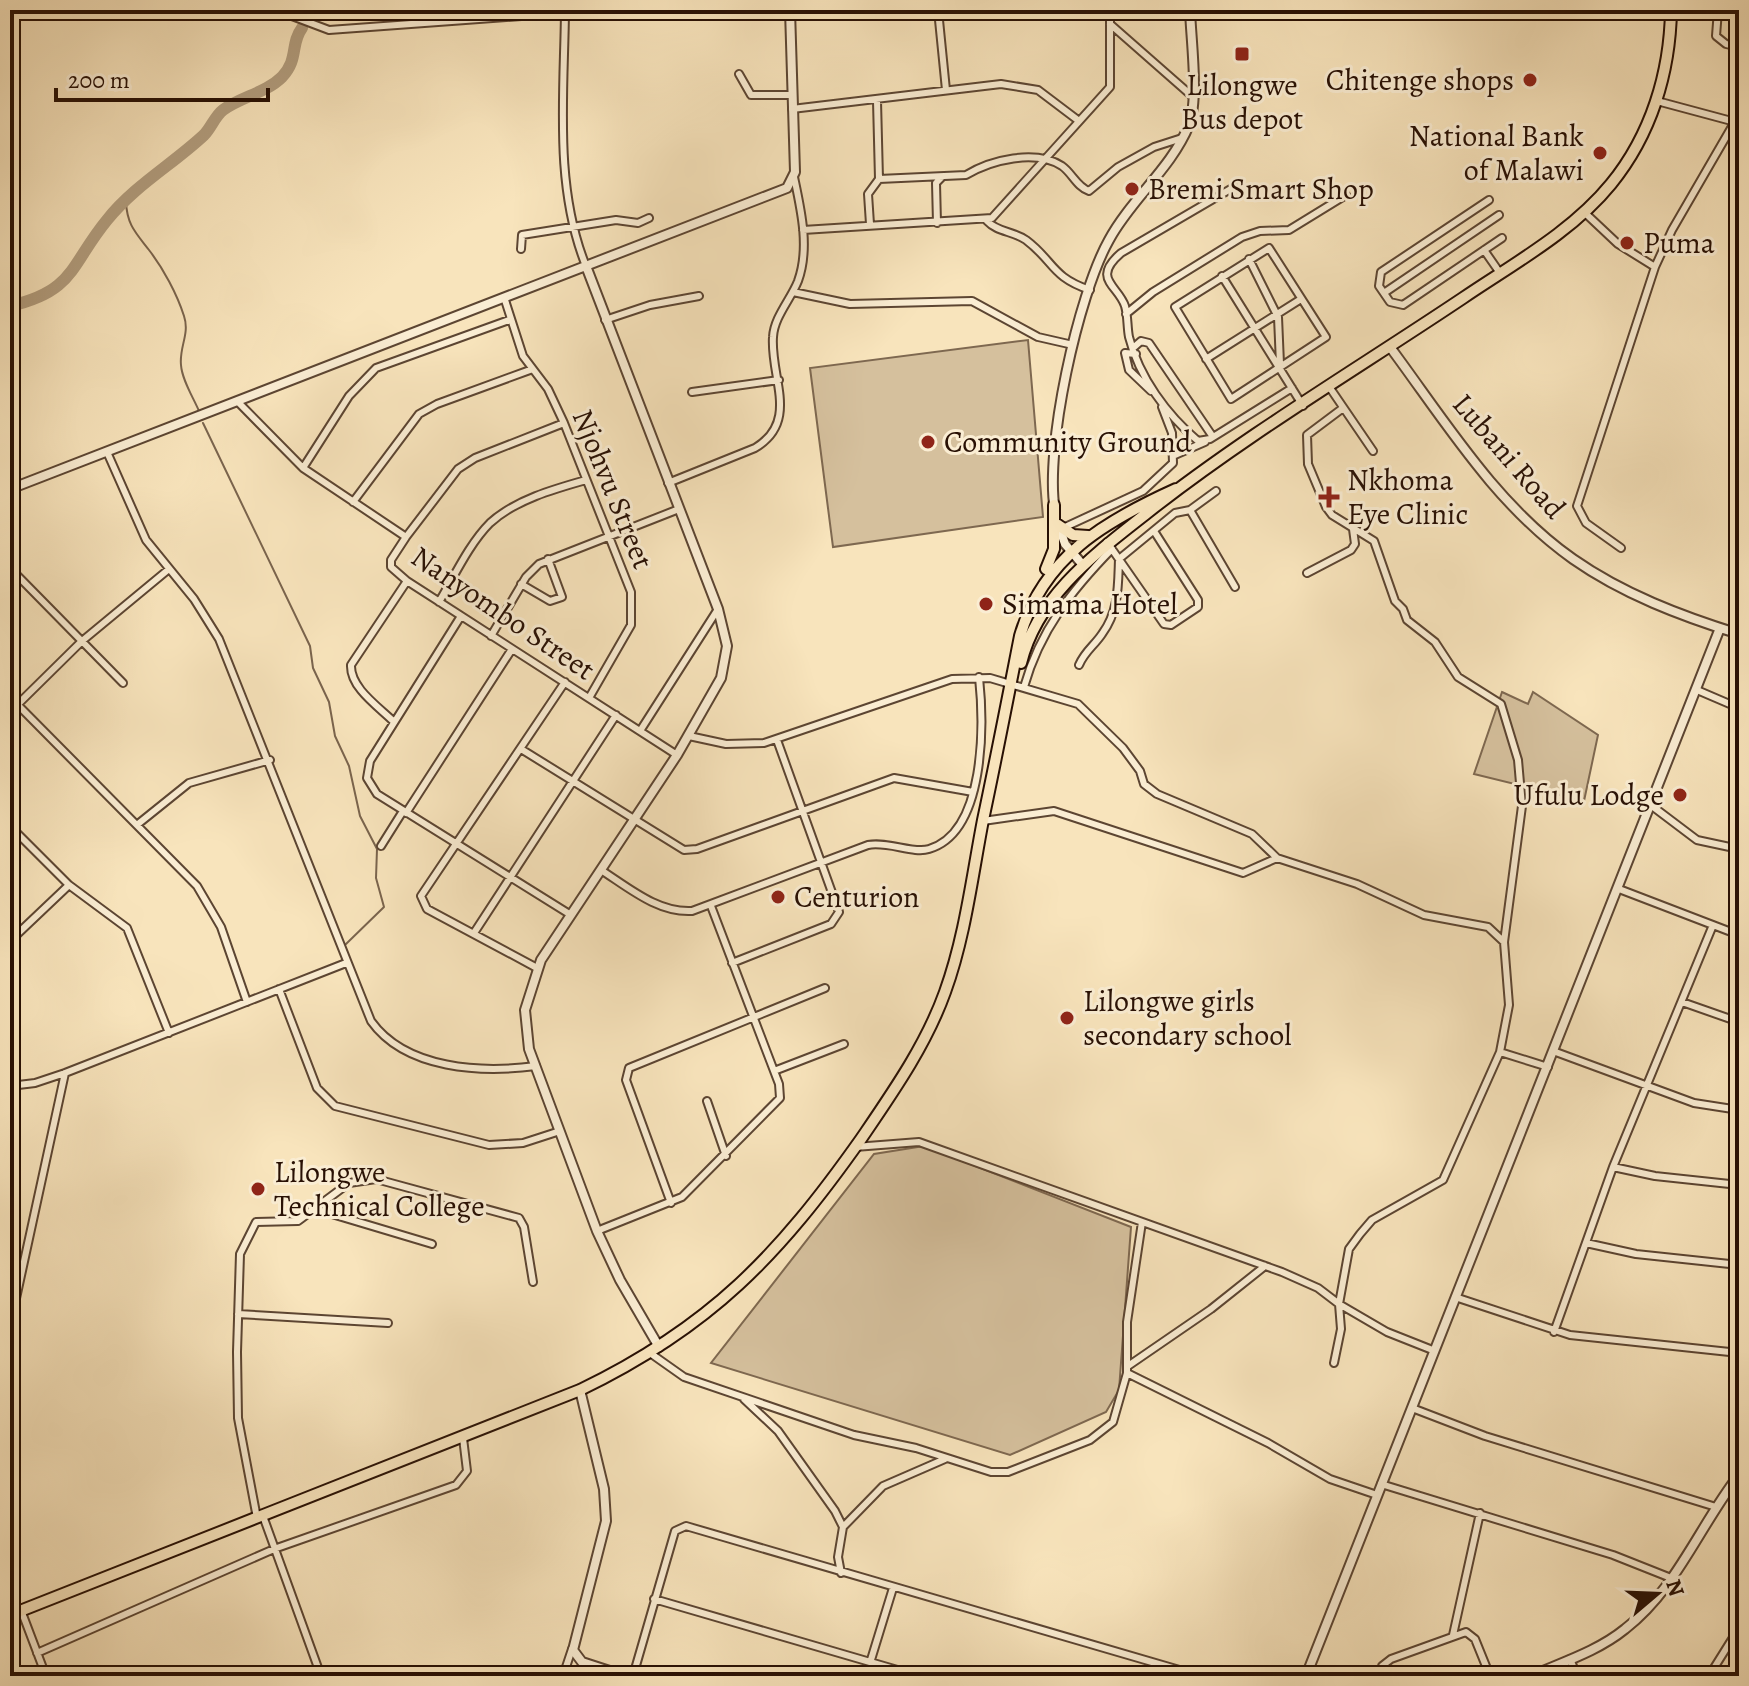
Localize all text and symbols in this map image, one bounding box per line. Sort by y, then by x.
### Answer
marker: Lilongwe Bus depot [1233,45,1251,63]
scale bar [56,52,268,102]
place label: Chitenge shops [1326,60,1514,100]
text: 200 m [68,64,130,96]
place label: Lilongwe Bus depot [1181,65,1303,139]
marker: Chitenge shops [1521,71,1539,89]
place label: National Bank of Malawi [1409,116,1584,190]
marker: National Bank of Malawi [1591,144,1609,162]
place label: Bremi Smart Shop [1148,169,1374,209]
marker: Bremi Smart Shop [1123,180,1141,198]
place label: Puma [1643,223,1715,263]
marker: Puma [1618,234,1636,252]
street label: Lubani Road [1443,385,1575,528]
street label: Njohvu Street [563,403,663,575]
place label: Community Ground [944,422,1193,462]
marker: Community Ground [919,433,937,451]
place label: Nkhoma Eye Clinic [1347,460,1468,534]
marker: Nkhoma Eye Clinic [1318,486,1340,508]
street label: Nanyombo Street [403,537,603,689]
place label: Simama Hotel [1002,584,1178,624]
marker: Simama Hotel [977,595,995,613]
place label: Ufulu Lodge [1513,775,1664,815]
marker: Ufulu Lodge [1671,786,1689,804]
place label: Centurion [794,877,920,917]
marker: Centurion [769,888,787,906]
place label: Lilongwe girls secondary school [1083,981,1292,1055]
marker: Lilongwe girls secondary school [1058,1009,1076,1027]
place label: Lilongwe Technical College [274,1152,485,1226]
marker: Lilongwe Technical College [249,1180,267,1198]
north arrow [1617,1554,1697,1634]
text: N [1658,1575,1692,1600]

